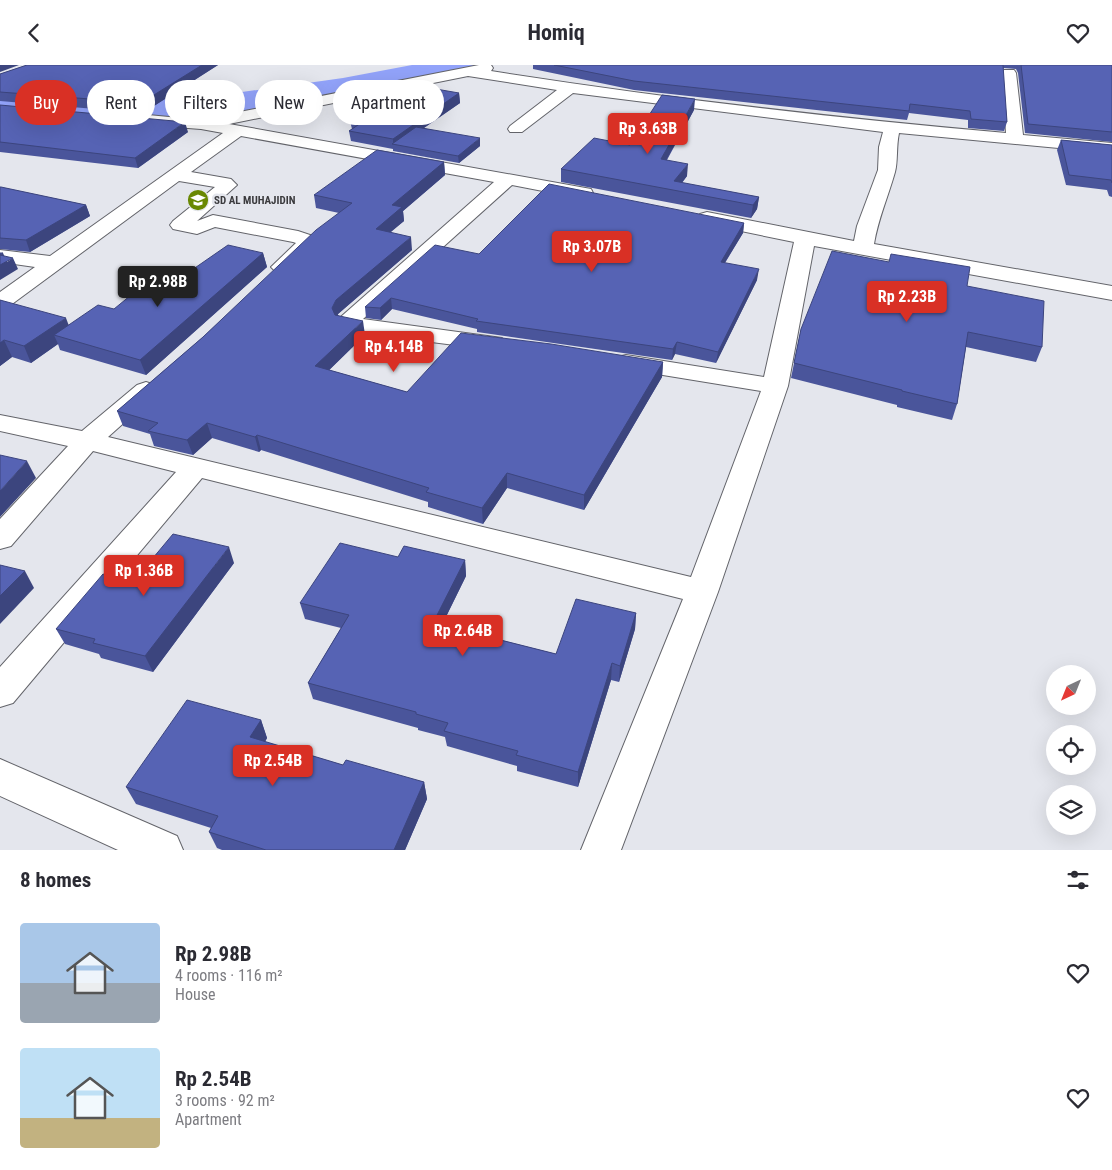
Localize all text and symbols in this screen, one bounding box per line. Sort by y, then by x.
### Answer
icon: back [20,19,48,47]
icon: heart [1064,19,1092,47]
text: Homiq [527,20,585,45]
chip: Buy [15,80,77,125]
chip: Rent [87,80,155,125]
chip: Filters [165,80,245,125]
chip: New [255,80,323,125]
chip: Apartment [333,80,444,125]
pin: Rp 3.63B [596,113,700,155]
text: Rp 3.63B [619,119,677,138]
school or university icon: SD AL MUHAJIDIN [186,188,210,212]
place label: SD AL MUHAJIDIN [214,194,296,207]
pin: Rp 3.07B [540,231,644,273]
text: Rp 3.07B [563,237,621,256]
pin: Rp 2.98B [106,265,210,308]
text: Rp 2.98B [129,272,187,291]
pin: Rp 2.23B [855,281,959,323]
text: Rp 2.23B [878,287,936,306]
pin: Rp 4.14B [342,331,446,373]
text: Rp 4.14B [365,337,423,356]
pin: Rp 1.36B [92,555,196,597]
text: Rp 1.36B [115,561,173,580]
pin: Rp 2.64B [411,615,515,657]
text: Rp 2.64B [434,621,492,640]
north arrow [1046,665,1096,715]
map controls [1046,665,1096,835]
button: locate [1046,725,1096,775]
pin: Rp 2.54B [221,745,325,787]
text: Rp 2.54B [244,751,302,770]
button: layers [1046,785,1096,835]
icon: filters [1064,866,1092,894]
text: 8 homes [20,868,91,892]
text: Rp 2.98B [175,942,252,966]
icon: home [60,943,120,1003]
icon: heart [1064,959,1092,987]
text: 4 rooms · 116 m² [175,966,283,985]
text: House [175,985,215,1004]
text: Rp 2.54B [175,1067,252,1091]
icon: home [60,1068,120,1128]
icon: heart [1064,1084,1092,1112]
text: 3 rooms · 92 m² [175,1091,275,1110]
text: Apartment [175,1110,242,1129]

